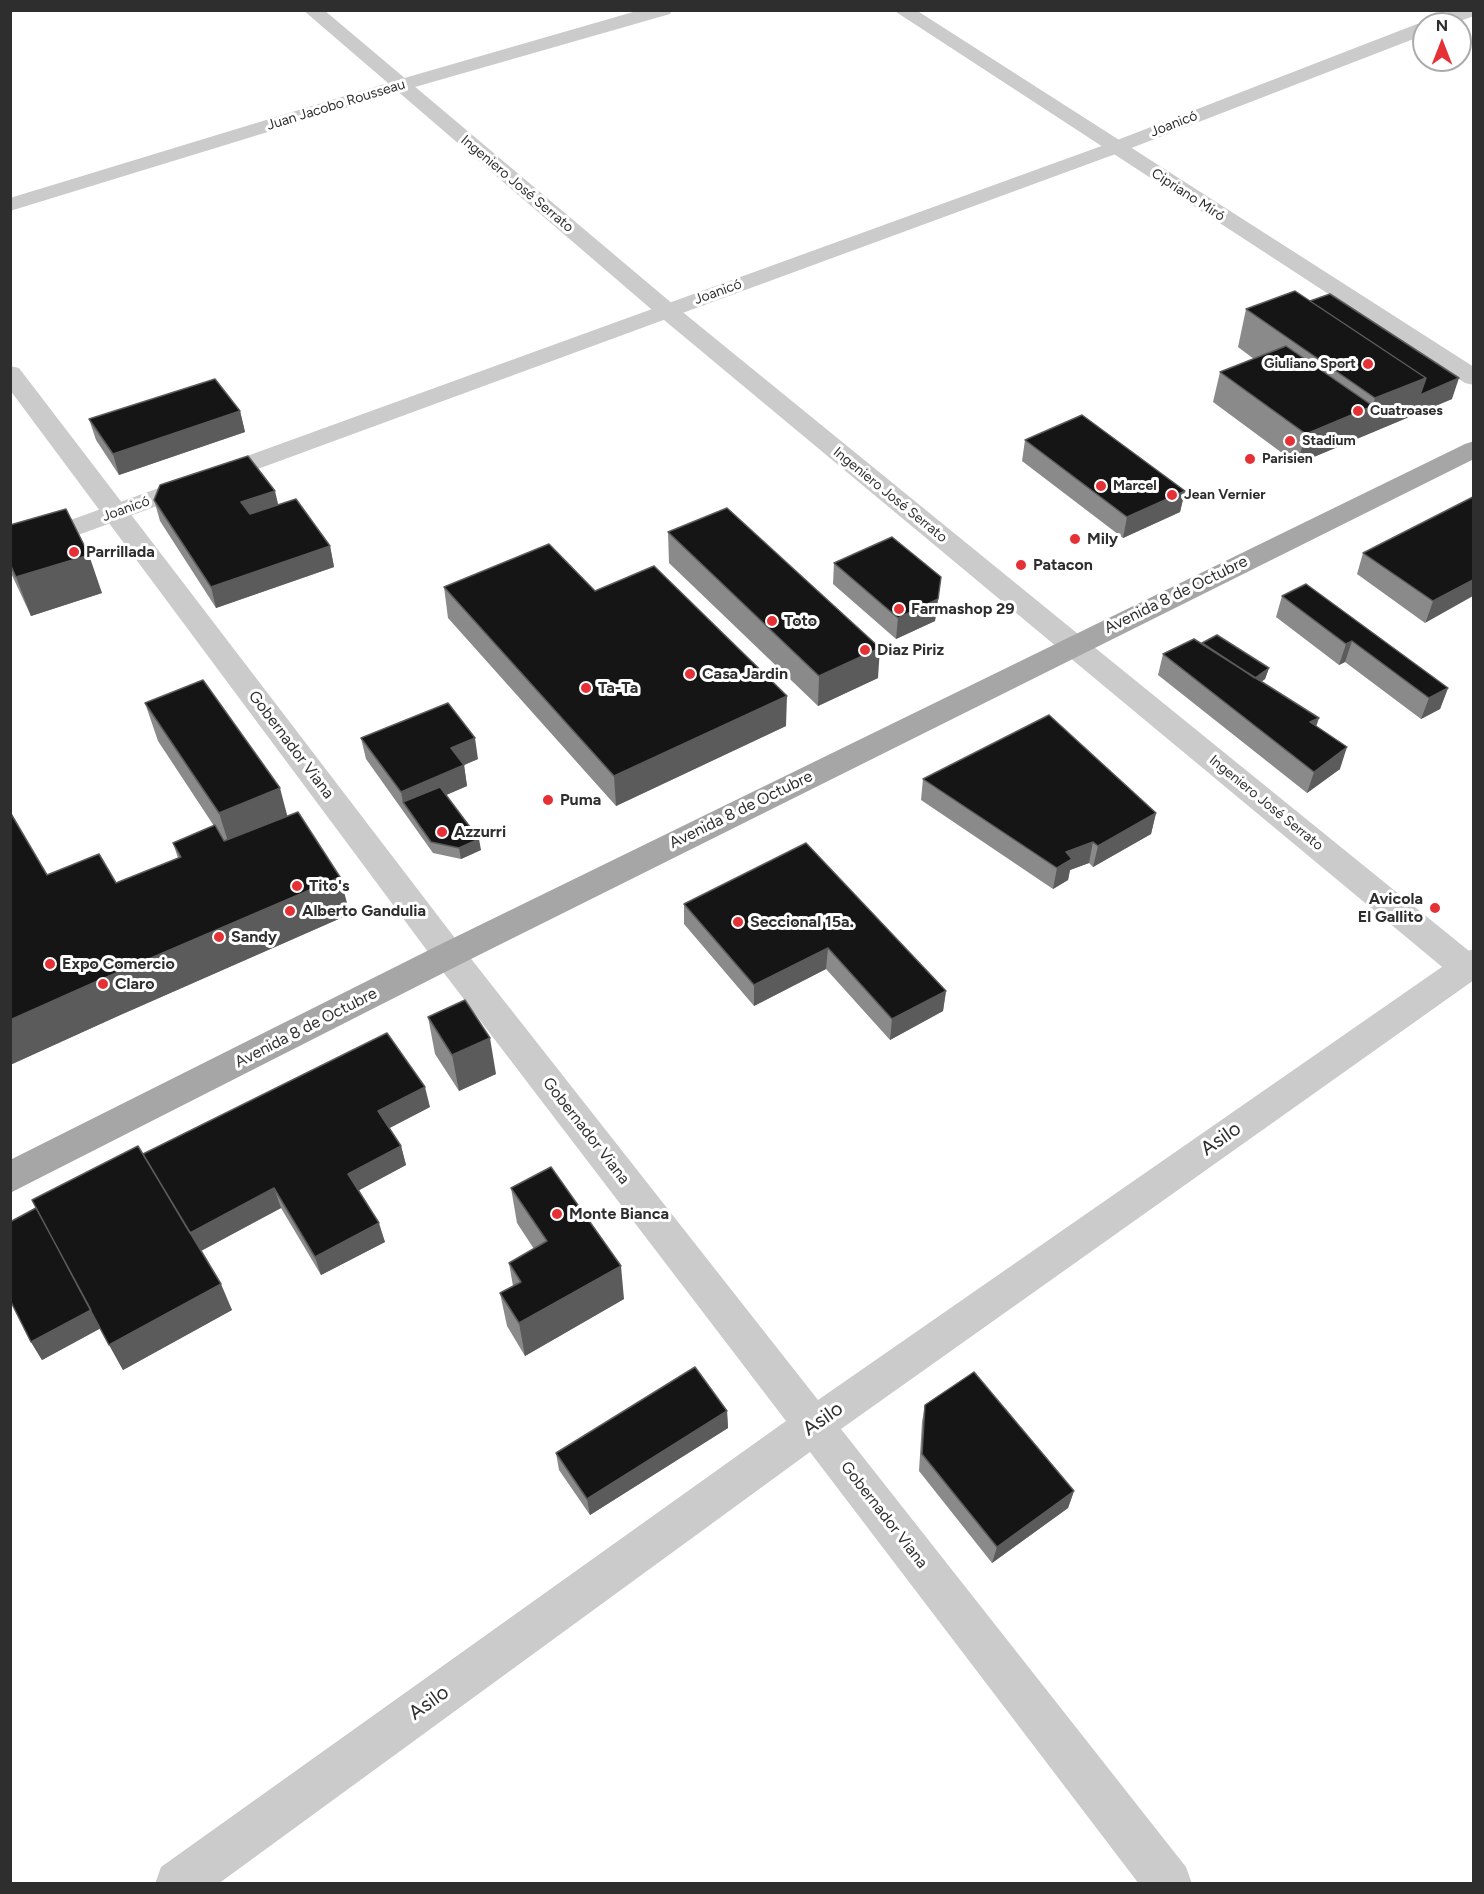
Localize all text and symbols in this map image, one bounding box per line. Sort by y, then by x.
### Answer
north arrow [1412,12,1472,72]
text: N [1436,16,1448,35]
street label: Juan Jacobo Rousseau [265,76,407,134]
street label: Joanicó [1148,107,1200,141]
street label: Ingeniero José Serrato [457,132,577,236]
street label: Cipriano Miró [1148,165,1228,225]
street label: Joanicó [692,276,744,308]
place label: Giuliano Sport [1264,356,1356,372]
marker: Giuliano Sport [1361,357,1375,371]
place label: Cuatroases [1370,403,1443,419]
marker: Cuatroases [1351,404,1365,418]
place label: Stadium [1302,433,1356,449]
marker: Stadium [1283,434,1297,448]
street label: Ingeniero José Serrato [830,444,950,546]
place label: Parisien [1262,451,1313,467]
marker: Parisien [1243,452,1257,466]
place label: Marcel [1113,478,1157,494]
marker: Marcel [1094,479,1108,493]
place label: Jean Vernier [1184,487,1266,503]
marker: Jean Vernier [1165,488,1179,502]
street label: Joanicó [100,493,152,525]
place label: Mily [1087,529,1118,549]
marker: Mily [1068,532,1082,546]
place label: Parrillada [86,542,155,562]
marker: Parrillada [67,545,81,559]
street label: Avenida 8 de Octubre [1101,552,1251,638]
place label: Patacon [1033,555,1093,575]
marker: Patacon [1014,558,1028,572]
place label: Farmashop 29 [911,599,1015,619]
marker: Farmashop 29 [892,602,906,616]
place label: Toto [784,611,817,631]
marker: Toto [765,614,779,628]
place label: Diaz Piriz [877,640,944,660]
marker: Diaz Piriz [858,643,872,657]
place label: Casa Jardin [702,664,788,684]
marker: Casa Jardin [683,667,697,681]
place label: Ta-Ta [598,678,638,698]
marker: Ta-Ta [579,681,593,695]
street label: Gobernador Viana [244,687,338,803]
street label: Ingeniero José Serrato [1206,752,1326,854]
street label: Avenida 8 de Octubre [666,767,816,853]
place label: Puma [560,790,601,810]
marker: Puma [541,793,555,807]
place label: Azzurri [454,822,506,842]
marker: Azzurri [435,825,449,839]
place label: Tito's [309,876,349,896]
marker: Tito's [290,879,304,893]
place label: Avicola El Gallito [1358,889,1423,927]
place label: Alberto Gandulia [302,901,426,921]
marker: Avicola El Gallito [1428,901,1442,915]
marker: Alberto Gandulia [283,904,297,918]
place label: Seccional 15a. [750,912,853,932]
marker: Seccional 15a. [731,915,745,929]
place label: Sandy [231,927,277,947]
marker: Sandy [212,930,226,944]
place label: Expo Comercio [62,954,175,974]
marker: Expo Comercio [43,957,57,971]
place label: Claro [115,974,154,994]
marker: Claro [96,977,110,991]
street label: Avenida 8 de Octubre [232,984,380,1072]
street label: Gobernador Viana [538,1074,634,1188]
street label: Asilo [1196,1117,1246,1161]
place label: Monte Bianca [569,1204,669,1224]
marker: Monte Bianca [550,1207,564,1221]
street label: Asilo [798,1397,848,1441]
street label: Gobernador Viana [836,1458,932,1572]
street label: Asilo [404,1681,454,1725]

